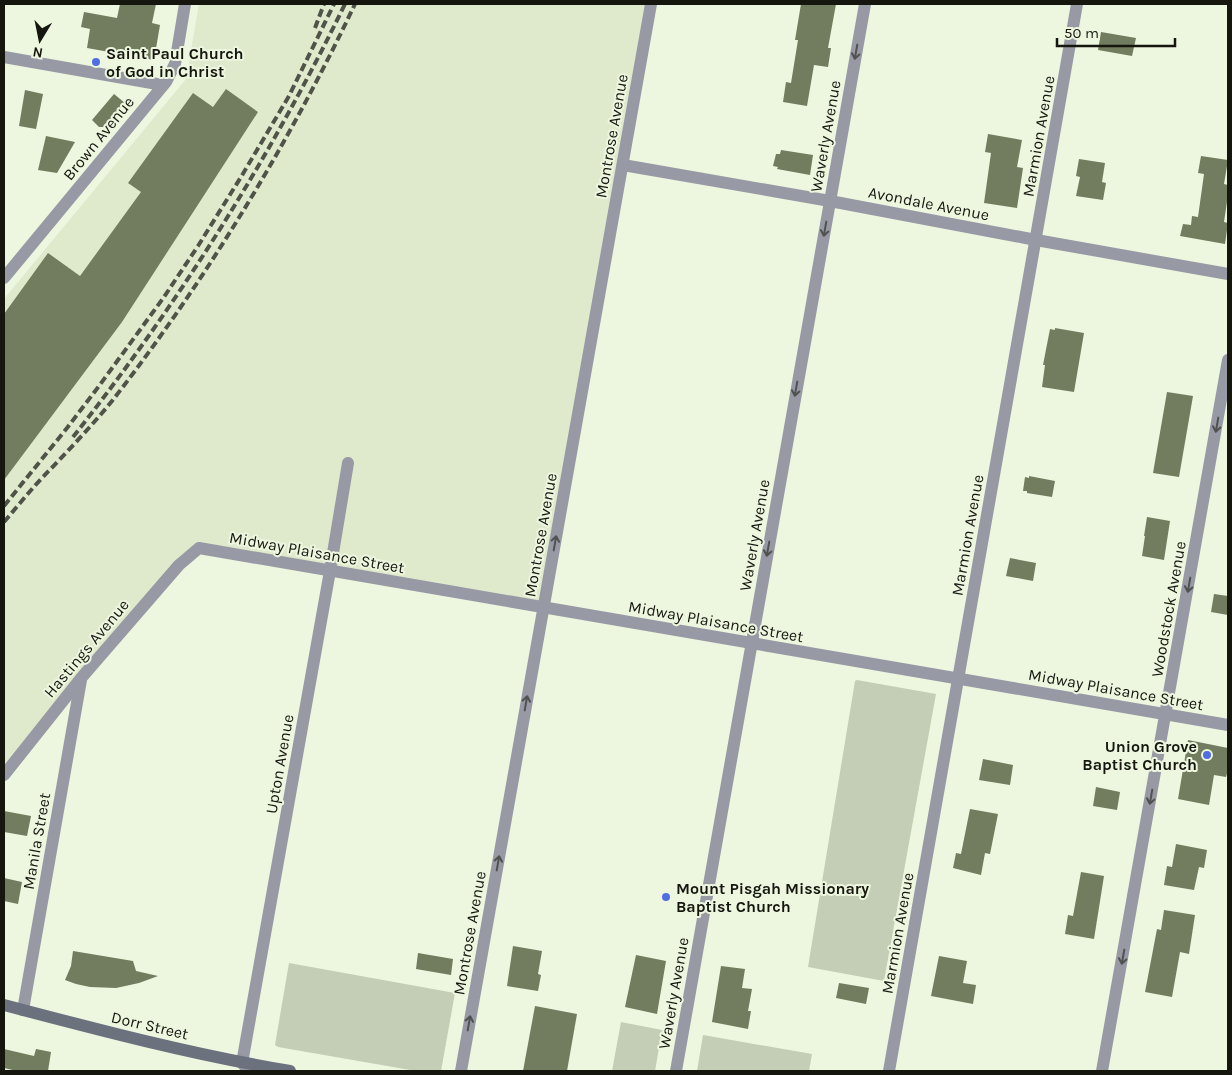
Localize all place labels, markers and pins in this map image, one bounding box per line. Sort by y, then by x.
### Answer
place label: Saint Paul Church of God in Christ [106,44,244,81]
marker: Saint Paul Church of God in Christ [90,56,102,68]
place label: Union Grove Baptist Church [1082,737,1197,774]
marker: Union Grove Baptist Church [1201,749,1213,761]
place label: Mount Pisgah Missionary Baptist Church [676,879,869,916]
marker: Mount Pisgah Missionary Baptist Church [660,891,672,903]

